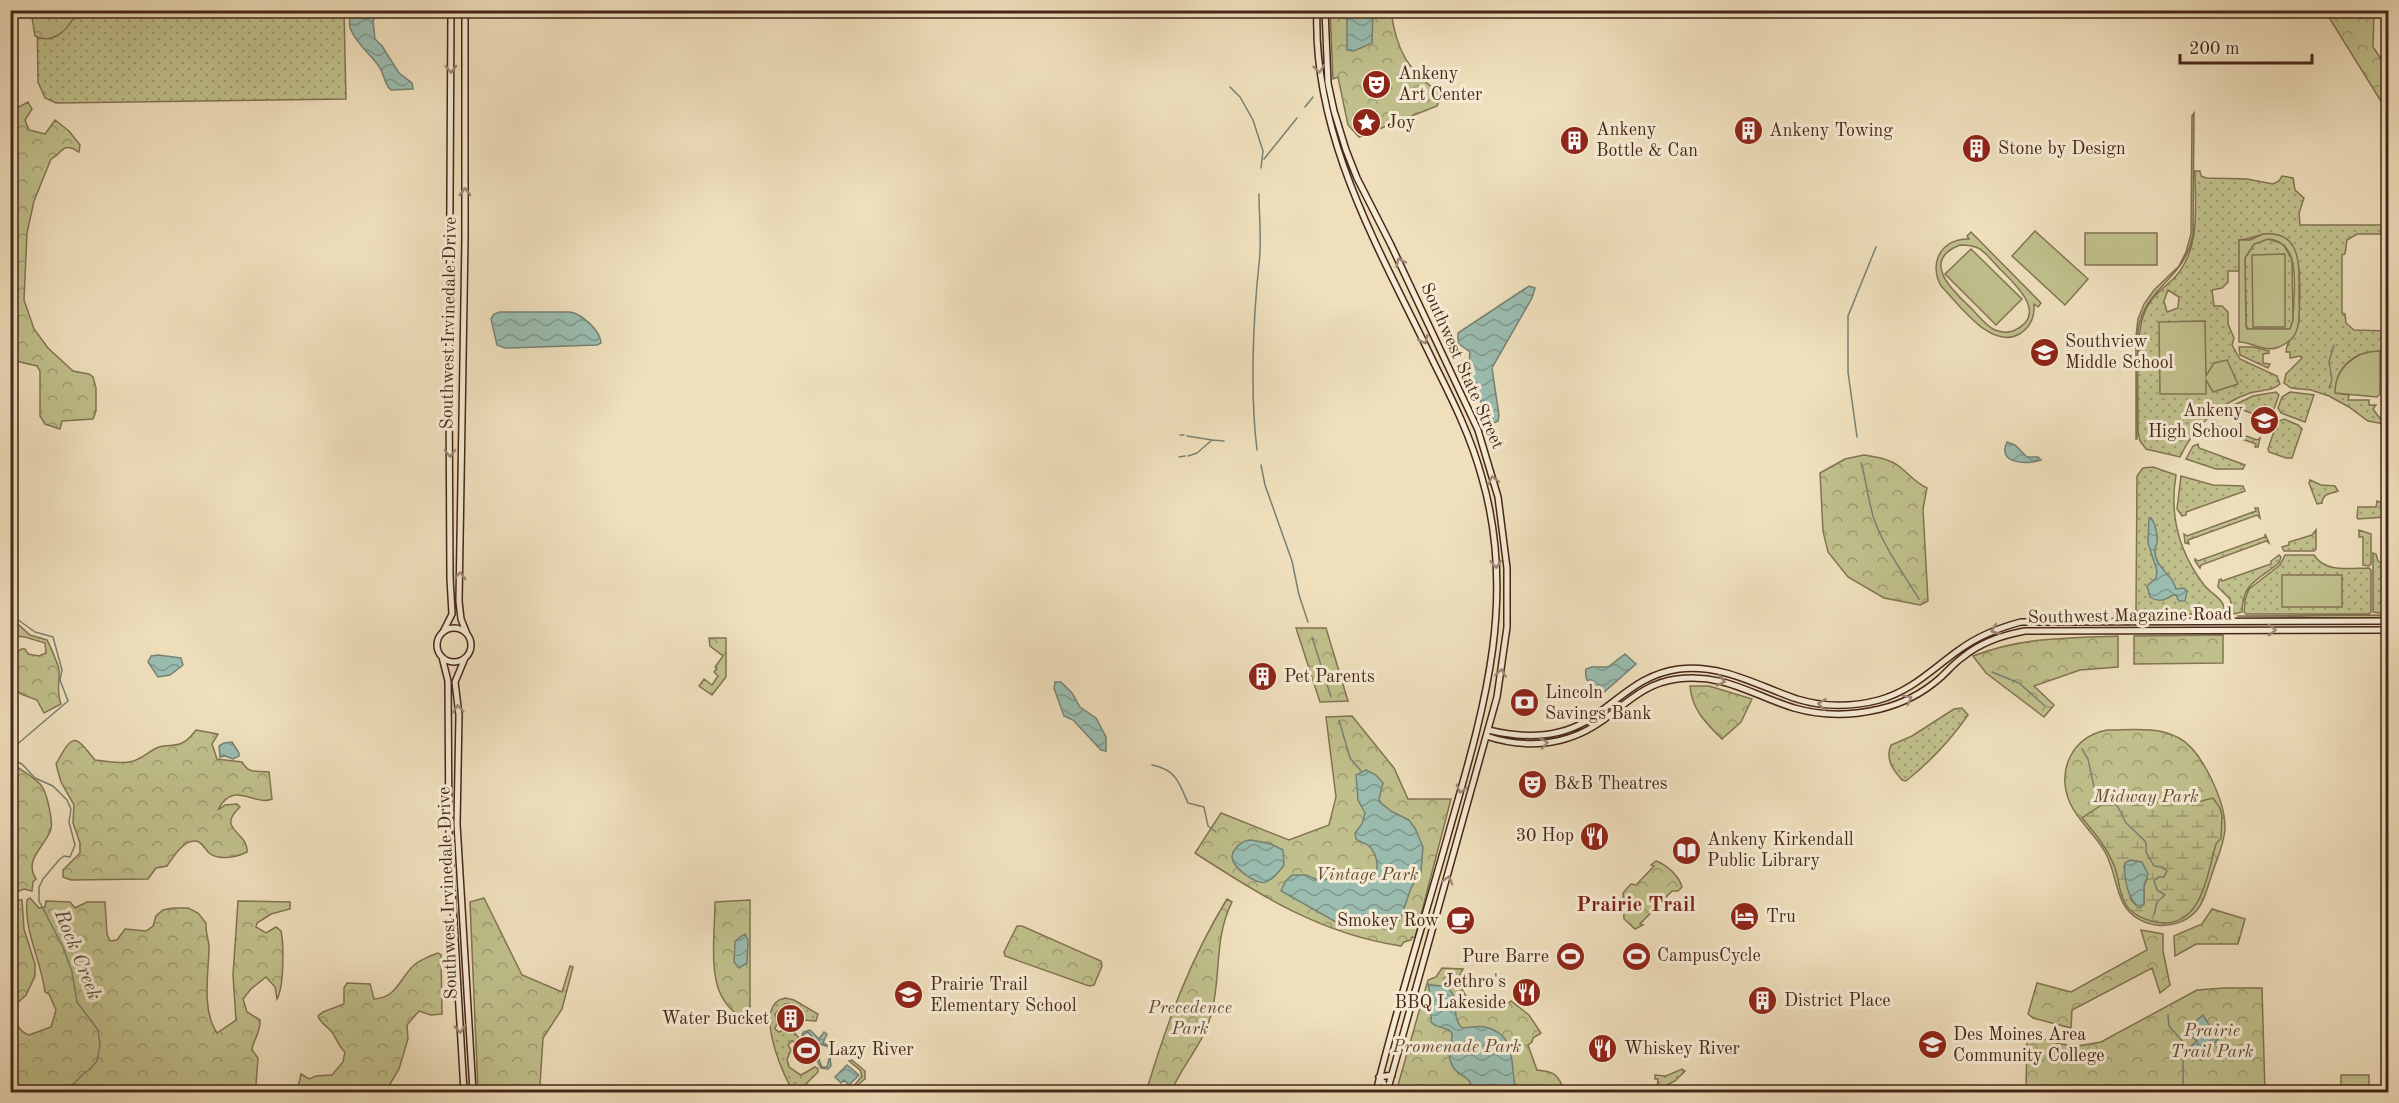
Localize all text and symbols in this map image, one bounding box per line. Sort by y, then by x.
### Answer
scale bar [2180,27,2312,65]
text: 200 m [2189,40,2240,58]
one-way arrow [445,64,457,73]
one-way arrow [1312,64,1325,73]
place label: Ankeny Art Center [1398,65,1483,104]
theatre icon: Ankeny Art Center [1361,68,1393,100]
place icon: Joy [1350,107,1382,139]
place label: Joy [1387,114,1416,132]
building icon: Ankeny Towing [1732,115,1764,147]
place label: Ankeny Bottle & Can [1596,121,1698,160]
place label: Ankeny Towing [1769,122,1893,140]
building icon: Ankeny Bottle & Can [1559,124,1591,156]
building icon: Stone by Design [1961,133,1993,165]
place label: Stone by Design [1998,140,2126,158]
one-way arrow [459,188,471,197]
street label: Southwest Irvinedale Drive [438,216,460,430]
one-way arrow [1395,258,1407,269]
street label: Southwest State Street [1417,280,1507,452]
place label: Southview Middle School [2065,333,2174,372]
one-way arrow [1416,334,1428,345]
school or university icon: Southview Middle School [2028,336,2060,368]
place label: Ankeny High School [2148,402,2243,441]
school or university icon: Ankeny High School [2248,405,2280,437]
one-way arrow [444,448,456,457]
one-way arrow [1488,475,1501,485]
one-way arrow [1489,559,1502,568]
one-way arrow [454,572,466,581]
street label: Southwest Magazine Road [2027,605,2233,627]
one-way arrow [1991,623,2002,635]
one-way arrow [2267,624,2276,636]
building icon: Pet Parents [1247,661,1279,693]
place label: Pet Parents [1284,668,1375,686]
one-way arrow [1495,668,1507,678]
one-way arrow [1716,673,1726,686]
place label: Lincoln Savings Bank [1545,684,1652,723]
bank icon: Lincoln Savings Bank [1508,687,1540,719]
one-way arrow [1902,694,1913,706]
one-way arrow [1817,698,1826,710]
one-way arrow [452,705,465,714]
one-way arrow [1539,738,1548,750]
theatre icon: B&B Theatres [1517,768,1549,800]
place label: B&B Theatres [1554,775,1668,793]
one-way arrow [1456,783,1468,794]
street label: Southwest Irvinedale Drive [435,786,461,1000]
park label: Midway Park [2092,788,2199,806]
restaurant icon: 30 Hop [1579,820,1611,852]
place label: 30 Hop [1516,827,1574,845]
place label: Ankeny Kirkendall Public Library [1707,831,1854,870]
library icon: Ankeny Kirkendall Public Library [1670,834,1702,866]
park label: Vintage Park [1316,866,1419,884]
one-way arrow [1441,875,1453,886]
district label: Prairie Trail [1576,895,1696,916]
hotel icon: Tru [1729,901,1761,933]
cafe icon: Smokey Row [1444,905,1476,937]
water label: Rock Creek [49,906,104,1003]
place label: Tru [1766,908,1796,926]
place label: Smokey Row [1337,912,1439,930]
sports icon: CampusCycle [1620,940,1652,972]
sports icon: Pure Barre [1554,941,1586,973]
place label: CampusCycle [1657,947,1761,965]
place label: Pure Barre [1462,948,1549,966]
place label: Jethro's BBQ Lakeside [1395,973,1506,1012]
place label: Prairie Trail Elementary School [930,976,1077,1015]
restaurant icon: Jethro's BBQ Lakeside [1511,976,1543,1008]
school or university icon: Prairie Trail Elementary School [893,979,925,1011]
building icon: District Place [1747,985,1779,1017]
place label: District Place [1784,992,1891,1010]
park label: Precedence Park [1147,999,1232,1038]
building icon: Water Bucket [774,1003,806,1035]
place label: Water Bucket [662,1010,769,1028]
park label: Prairie Trail Park [2170,1022,2254,1061]
one-way arrow [453,1025,466,1034]
place label: Des Moines Area Community College [1953,1026,2105,1065]
school or university icon: Des Moines Area Community College [1916,1029,1948,1061]
restaurant icon: Whiskey River [1587,1033,1619,1065]
sports icon: Lazy River [791,1034,823,1066]
park label: Promenade Park [1392,1038,1522,1056]
place label: Whiskey River [1624,1040,1741,1058]
place label: Lazy River [828,1041,914,1059]

